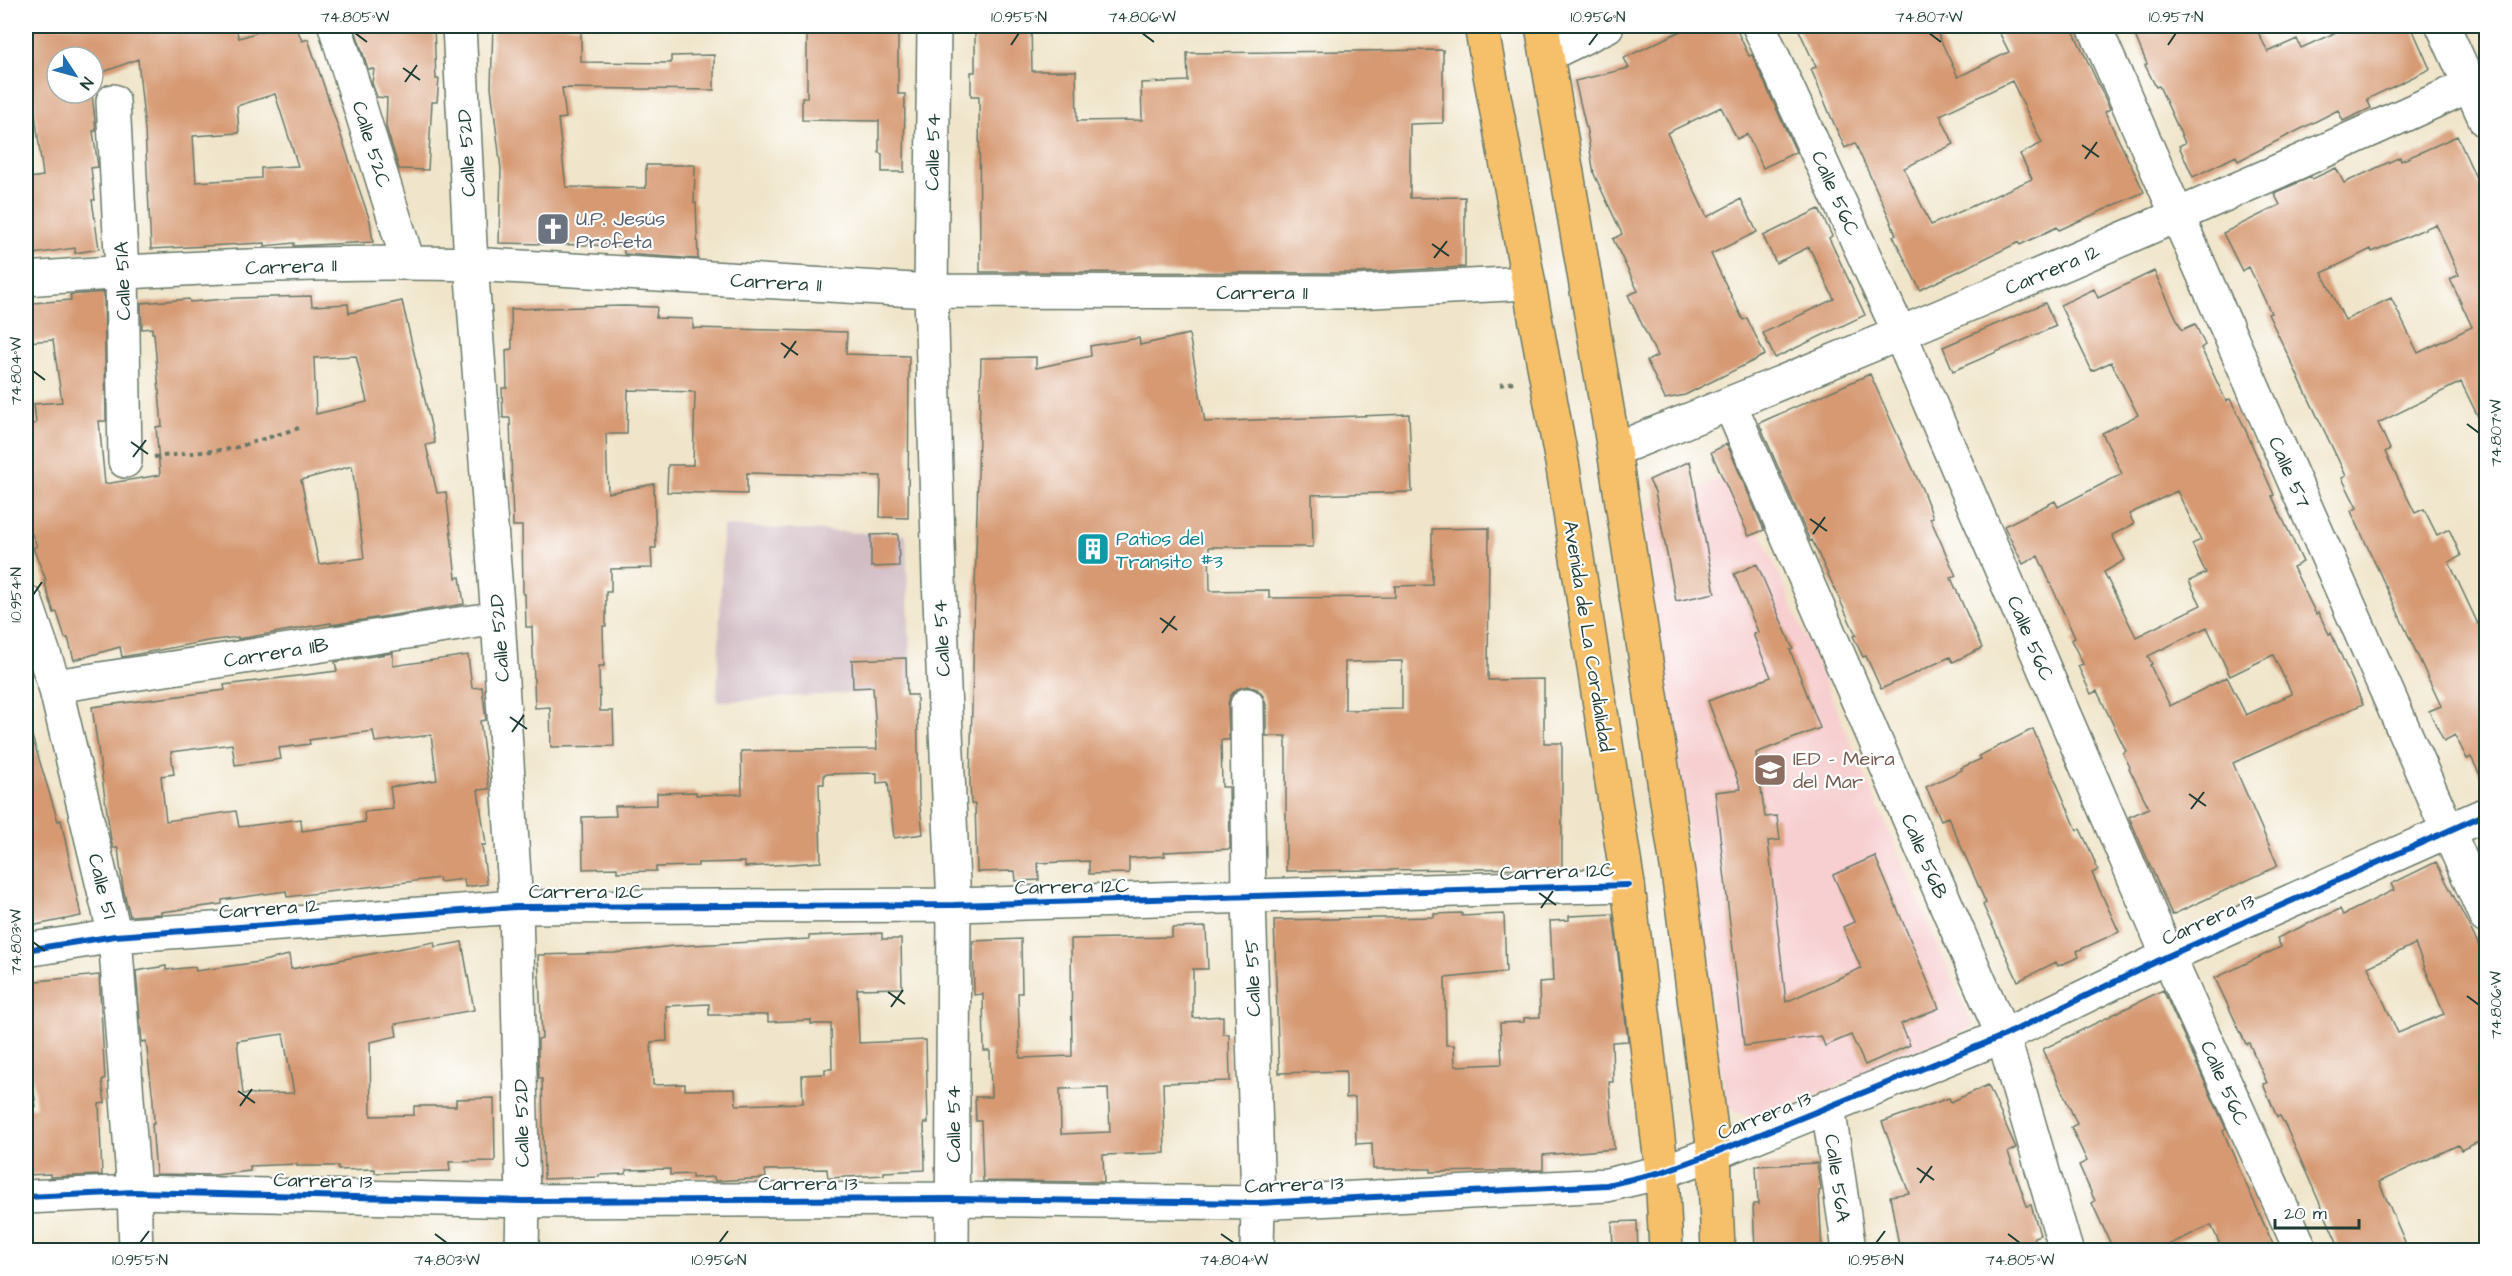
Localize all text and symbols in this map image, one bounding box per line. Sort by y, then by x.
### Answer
text: 74.805°W [321,7,389,28]
text: 10.955°N [991,7,1047,28]
text: 74.806°W [1108,7,1176,28]
text: 10.956°N [1571,7,1625,28]
text: 74.807°W [1895,7,1963,28]
text: 10.957°N [2149,7,2203,28]
north arrow [45,45,105,105]
text: N [74,73,98,94]
street label: Calle 52C [345,98,397,191]
street label: Calle 52D [451,108,483,198]
street label: Calle 54 [918,113,948,191]
street label: Calle 56C [1804,146,1866,240]
place label: U.P. Jesús Profeta [576,205,665,256]
church icon: U.P. Jesús Profeta [535,211,571,247]
street label: Carrera 12 [2001,237,2105,302]
street label: Calle 51A [108,241,138,321]
street label: Carrera 11 [245,251,338,283]
street label: Carrera 11 [729,267,823,299]
street label: Carrera 11 [1216,279,1308,307]
text: 74.804°W [6,337,27,405]
text: 74.807°W [2486,399,2507,467]
street label: Calle 57 [2261,432,2317,513]
street label: Avenida de La Cordialidad [1556,519,1620,754]
place label: Patios del Transito #3 [1116,525,1223,576]
building icon: Patios del Transito #3 [1075,531,1111,567]
text: 10.954°N [6,567,27,623]
street label: Calle 56C [2000,591,2061,685]
street label: Calle 52D [483,593,517,683]
street label: Calle 54 [926,598,958,677]
street label: Carrera 11B [222,631,331,675]
place label: IED - Meira del Mar [1793,745,1895,796]
school or university icon: IED - Meira del Mar [1752,752,1788,788]
street label: Calle 56B [1894,809,1955,903]
street label: Calle 51 [80,851,124,922]
street label: Carrera 12C [1499,856,1615,888]
street label: Carrera 12C [1014,872,1130,902]
street label: Carrera 12C [529,878,643,906]
street label: Carrera 13 [2157,887,2259,953]
street label: Carrera 12 [218,891,321,926]
text: 74.803°W [6,909,27,975]
street label: Calle 55 [1238,939,1268,1017]
text: 74.806°W [2486,971,2507,1039]
street label: Calle 56C [2193,1036,2255,1130]
street label: Calle 52D [507,1079,537,1167]
street label: Carrera 13 [1713,1084,1816,1147]
street label: Calle 54 [940,1085,968,1163]
street label: Calle 56A [1817,1132,1857,1224]
street label: Carrera 13 [273,1166,373,1196]
street label: Carrera 13 [1244,1169,1344,1201]
street label: Carrera 13 [758,1170,858,1198]
scale bar [2275,1192,2359,1230]
text: 20 m [2284,1201,2327,1226]
text: 10.955°N [112,1250,168,1271]
text: 74.803°W [414,1250,480,1271]
text: 10.956°N [692,1250,746,1271]
text: 74.804°W [1200,1250,1268,1271]
text: 10.958°N [1848,1250,1904,1271]
text: 74.805°W [1986,1250,2054,1271]

